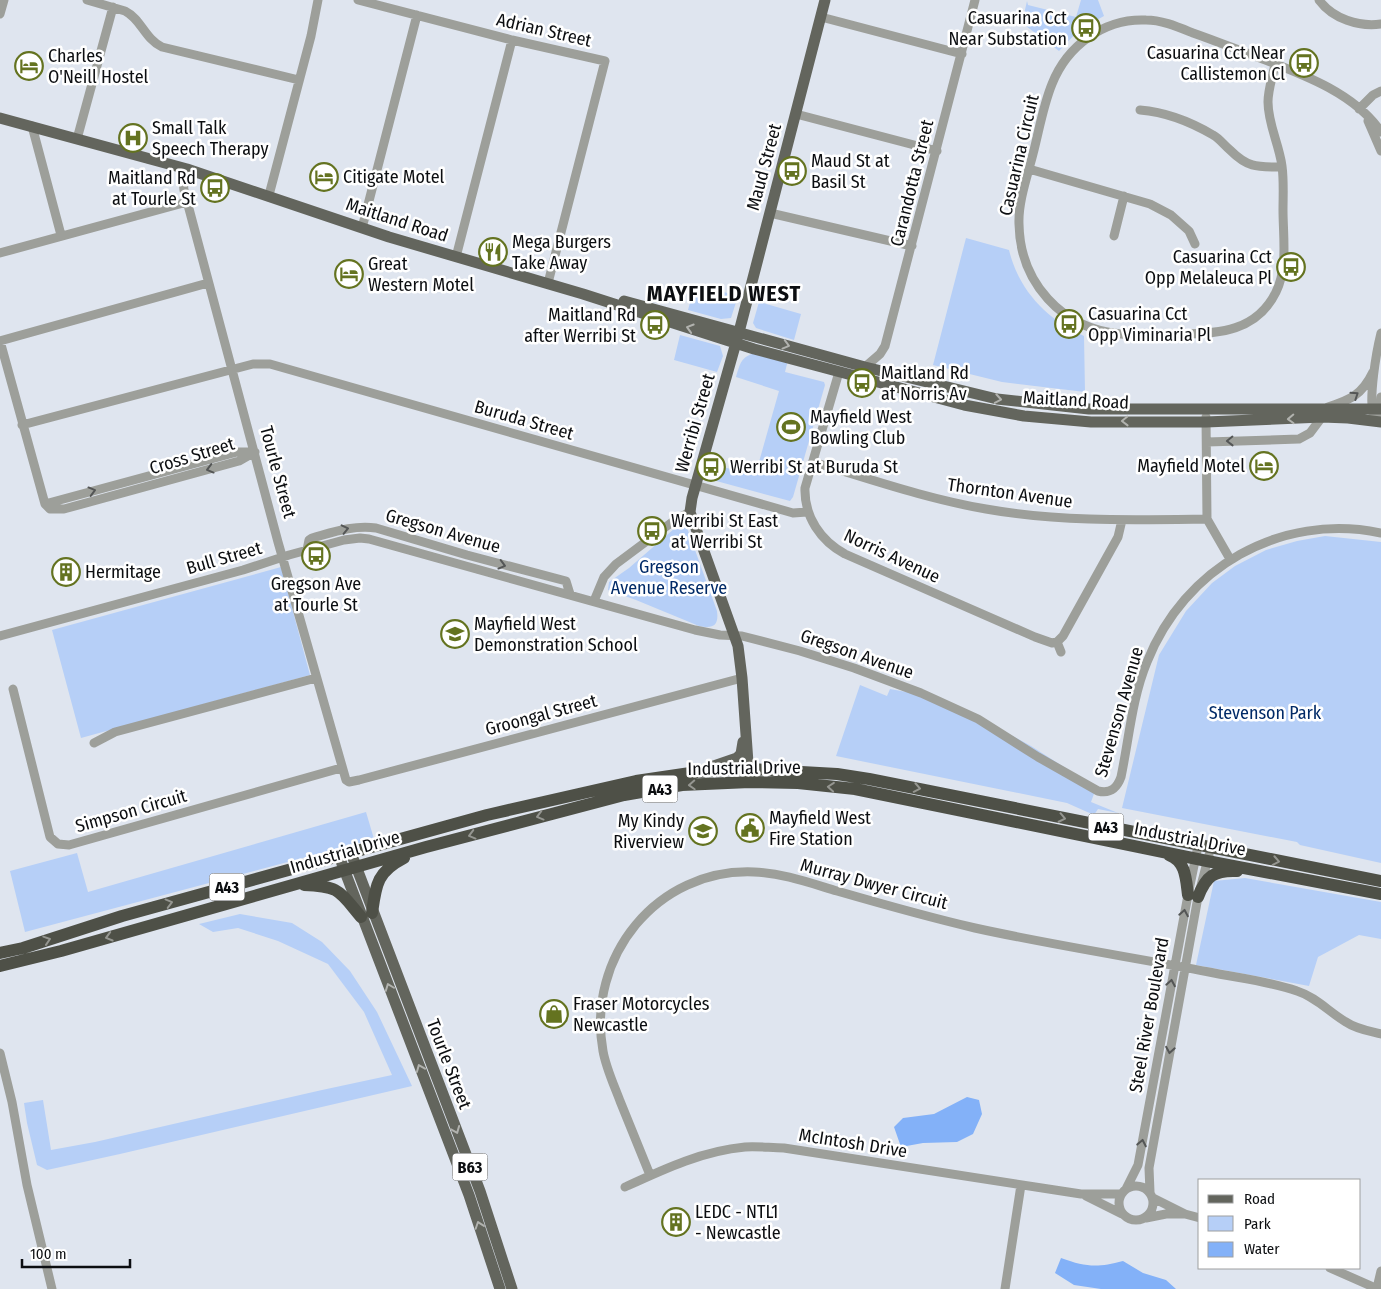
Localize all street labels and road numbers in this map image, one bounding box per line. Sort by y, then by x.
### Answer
street label: Adrian Street [494,8,594,52]
street label: Casuarina Circuit [994,92,1044,218]
street label: Carandotta Street [886,117,938,249]
street label: Maud Street [742,121,786,213]
street label: Maitland Road [343,193,451,247]
street label: Werribi Street [670,371,720,475]
street label: Maitland Road [1022,386,1130,414]
street label: Buruda Street [472,395,576,445]
street label: Tourle Street [255,423,301,521]
street label: Cross Street [147,433,237,479]
street label: Thornton Avenue [946,473,1074,513]
street label: Gregson Avenue [383,504,503,558]
street label: Norris Avenue [840,524,944,588]
street label: Bull Street [184,537,264,579]
street label: Gregson Avenue [798,624,917,684]
street label: Stevenson Avenue [1090,644,1148,780]
street label: Groongal Street [483,690,599,740]
street label: Industrial Drive [687,756,801,780]
road number: A43 [642,776,678,802]
street label: Simpson Circuit [73,785,189,837]
road number: A43 [1088,814,1124,840]
street label: Industrial Drive [1132,817,1248,861]
street label: Industrial Drive [287,826,403,878]
street label: Murray Dwyer Circuit [798,854,950,914]
road number: A43 [210,874,244,900]
street label: Steel River Boulevard [1125,936,1173,1094]
street label: Tourle Street [422,1016,476,1112]
street label: McIntosh Drive [797,1124,909,1162]
road number: B63 [452,1154,488,1180]

